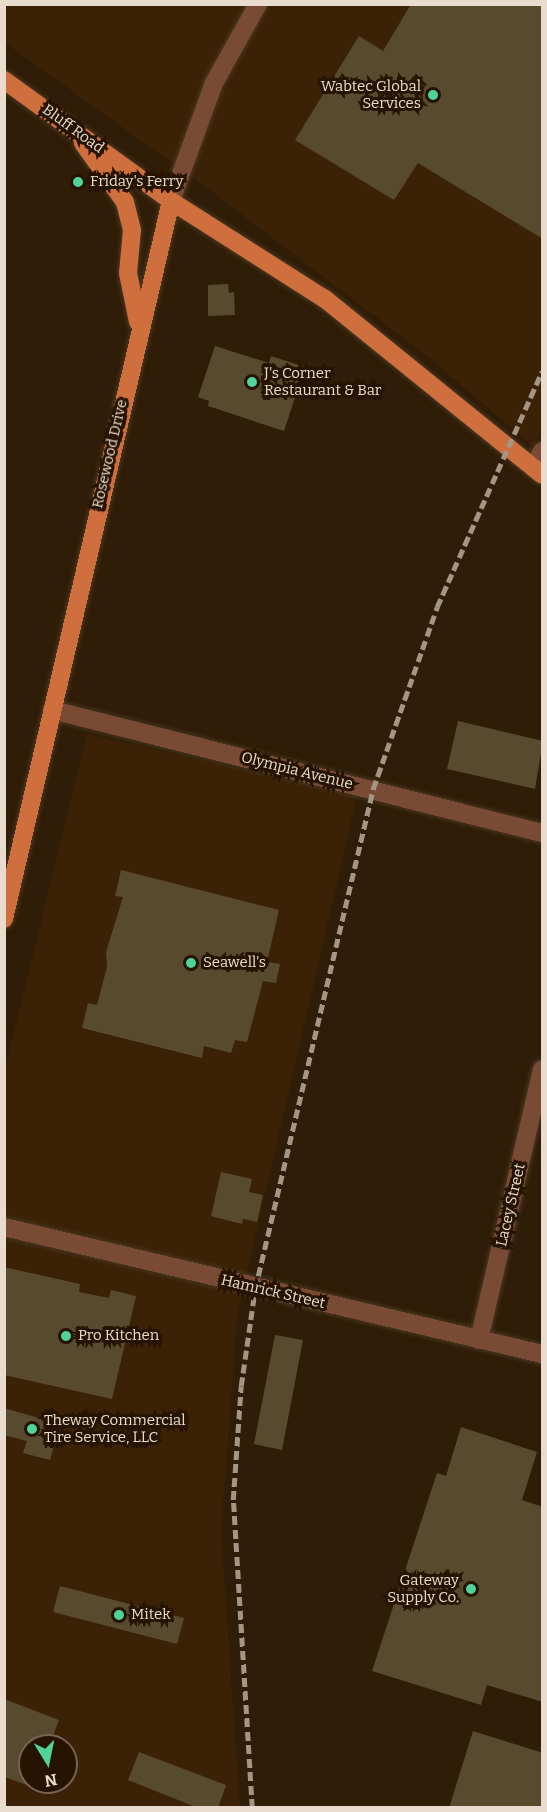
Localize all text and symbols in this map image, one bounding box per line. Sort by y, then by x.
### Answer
place label: Wabtec Global Services [321,77,421,112]
marker: Wabtec Global Services [426,88,440,102]
street label: Bluff Road [39,101,107,157]
place label: Friday's Ferry [90,173,184,191]
marker: Friday's Ferry [71,175,85,189]
place label: J's Corner Restaurant & Bar [264,364,381,399]
marker: J's Corner Restaurant & Bar [245,375,259,389]
street label: Rosewood Drive [89,398,131,510]
street label: Olympia Avenue [239,748,355,794]
place label: Seawell's [203,954,266,972]
marker: Seawell's [184,956,198,970]
street label: Lacey Street [493,1162,529,1248]
street label: Hamrick Street [219,1271,327,1313]
place label: Pro Kitchen [78,1327,159,1345]
marker: Pro Kitchen [59,1329,73,1343]
place label: Theway Commercial Tire Service, LLC [44,1411,186,1446]
marker: Theway Commercial Tire Service, LLC [25,1422,39,1436]
place label: Gateway Supply Co. [387,1571,459,1606]
marker: Gateway Supply Co. [464,1582,478,1596]
place label: Mitek [131,1606,171,1624]
marker: Mitek [112,1608,126,1622]
north arrow [18,1734,78,1794]
text: N [43,1770,59,1791]

